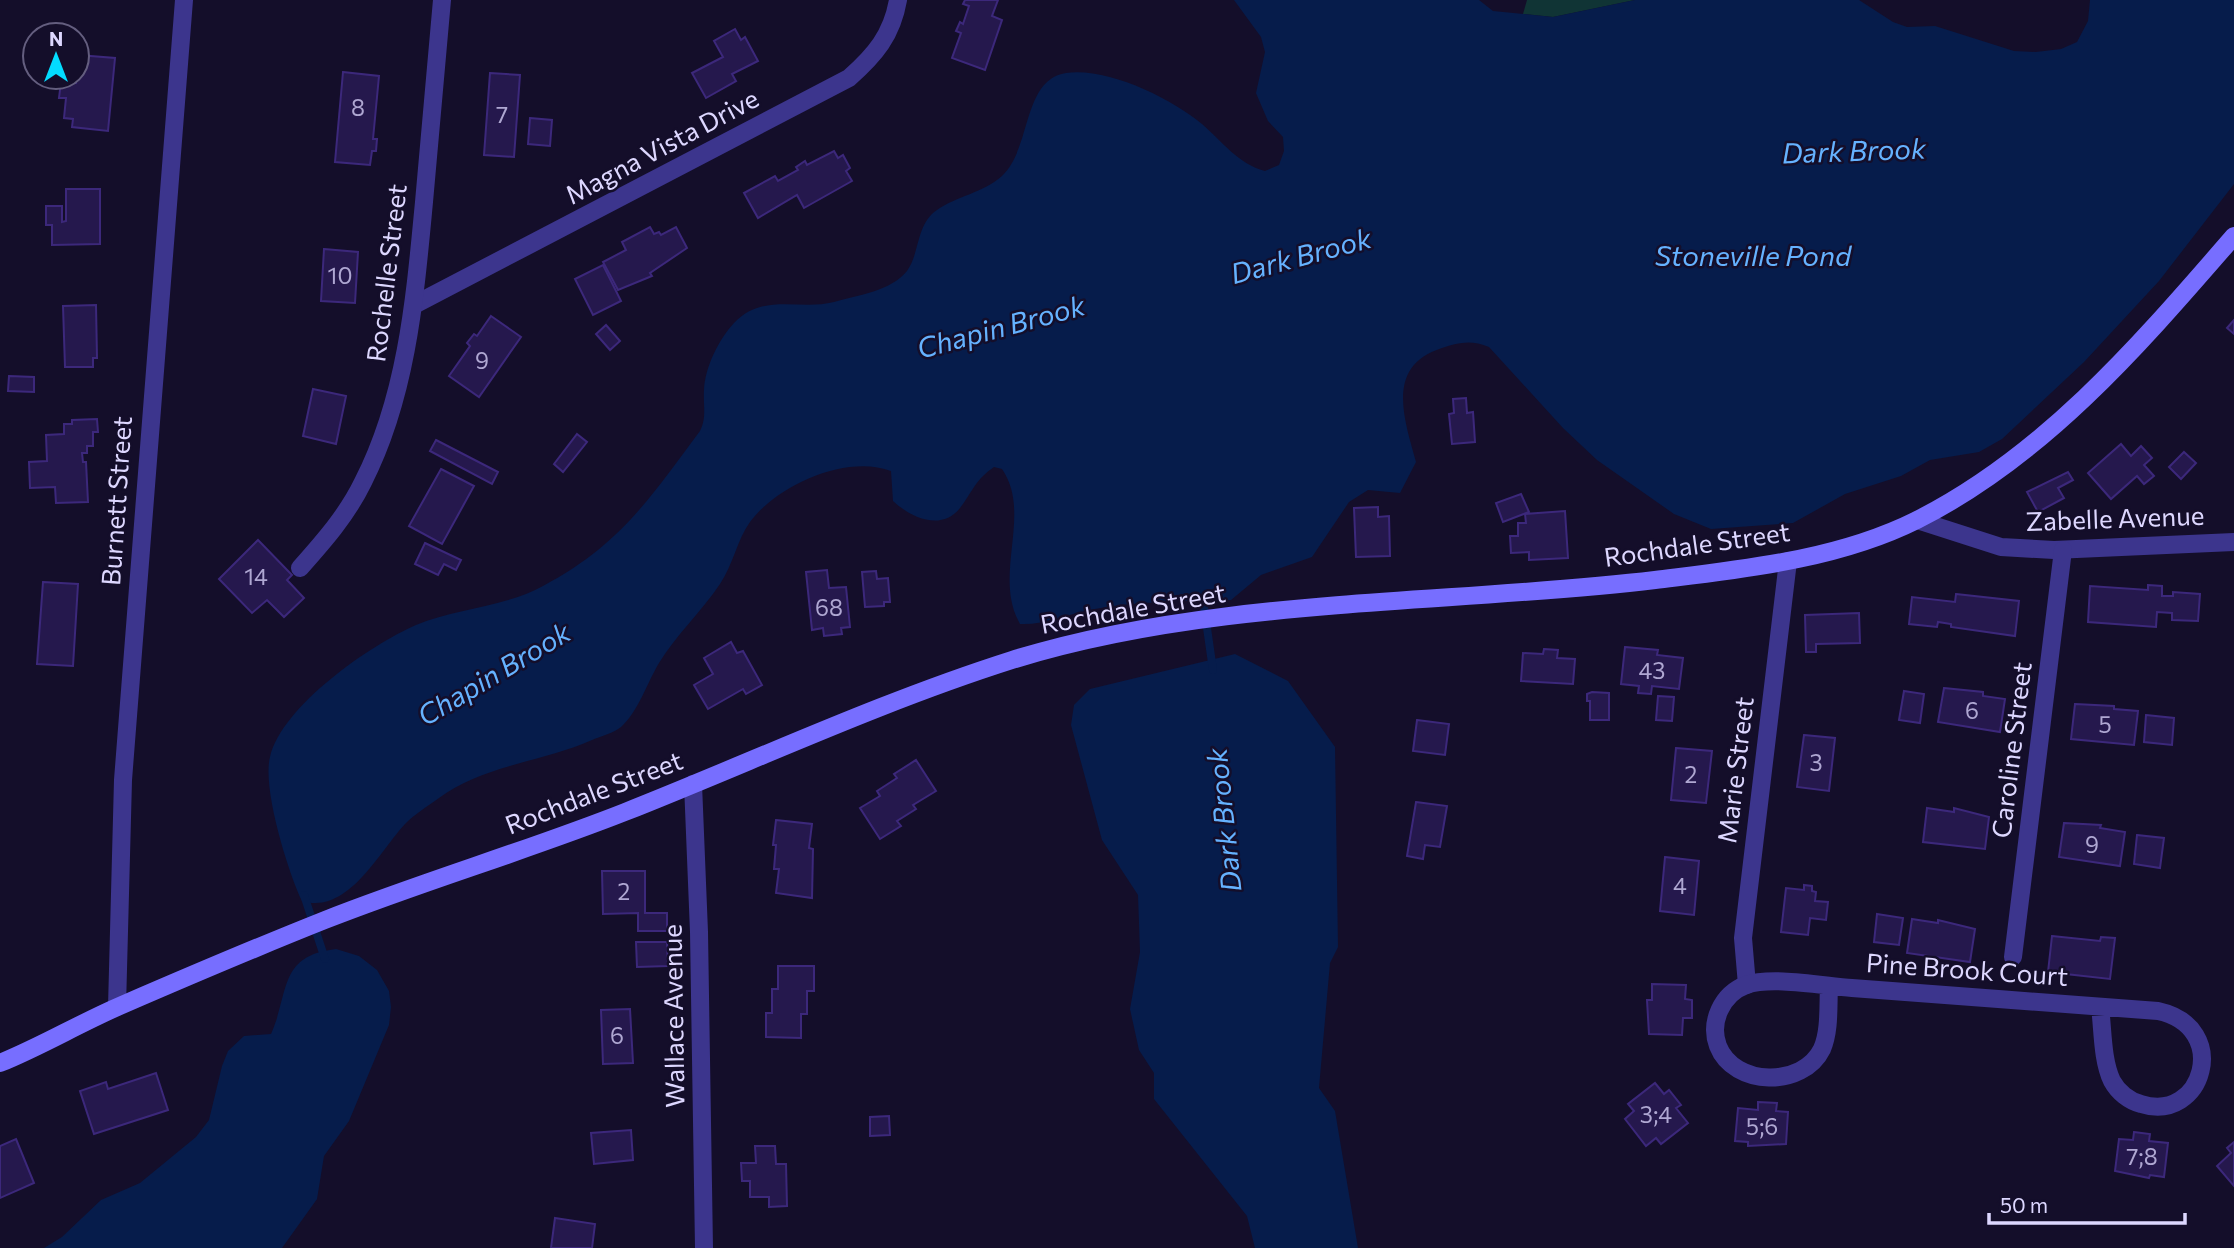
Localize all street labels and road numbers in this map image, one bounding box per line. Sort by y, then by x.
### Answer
street label: Magna Vista Drive [559,82,763,210]
street label: Rochelle Street [359,182,412,364]
street label: Burnett Street [94,415,137,587]
street label: Zabelle Avenue [2025,499,2205,536]
street label: Rochdale Street [1602,515,1792,572]
street label: Rochdale Street [1038,576,1228,639]
street label: Caroline Street [1984,660,2037,840]
street label: Marie Street [1710,695,1759,845]
street label: Rochdale Street [500,744,686,840]
street label: Wallace Avenue [655,924,690,1108]
street label: Pine Brook Court [1865,946,2069,991]

